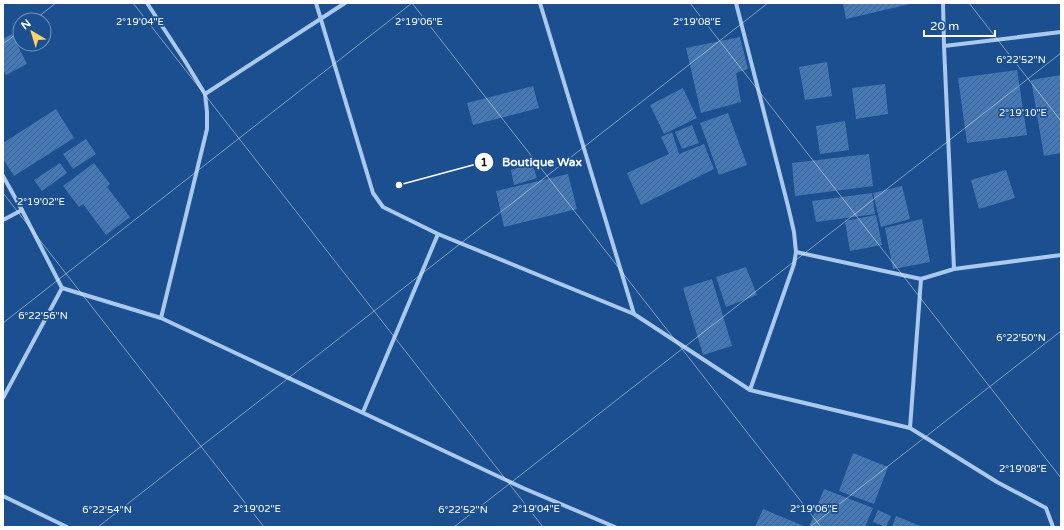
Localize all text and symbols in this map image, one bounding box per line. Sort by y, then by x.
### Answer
north arrow [12,12,52,52]
scale bar [924,12,995,38]
text: 2°19'04"E [116,16,164,28]
text: 2°19'06"E [395,16,443,28]
text: 2°19'08"E [673,16,721,28]
text: N [19,17,34,32]
text: 20 m [930,19,959,33]
text: 6°22'52"N [996,54,1046,66]
text: 2°19'10"E [999,107,1047,119]
callout: Boutique Wax [474,150,590,174]
text: 1 [480,155,488,169]
text: Boutique Wax [502,155,583,170]
text: 2°19'02"E [17,196,65,208]
text: 6°22'56"N [18,310,68,322]
text: 6°22'50"N [996,332,1046,344]
text: 2°19'08"E [999,463,1047,475]
text: 2°19'02"E [233,503,281,515]
text: 2°19'04"E [512,503,560,515]
text: 2°19'06"E [790,503,838,515]
text: 6°22'54"N [82,504,132,516]
text: 6°22'52"N [438,504,488,516]

